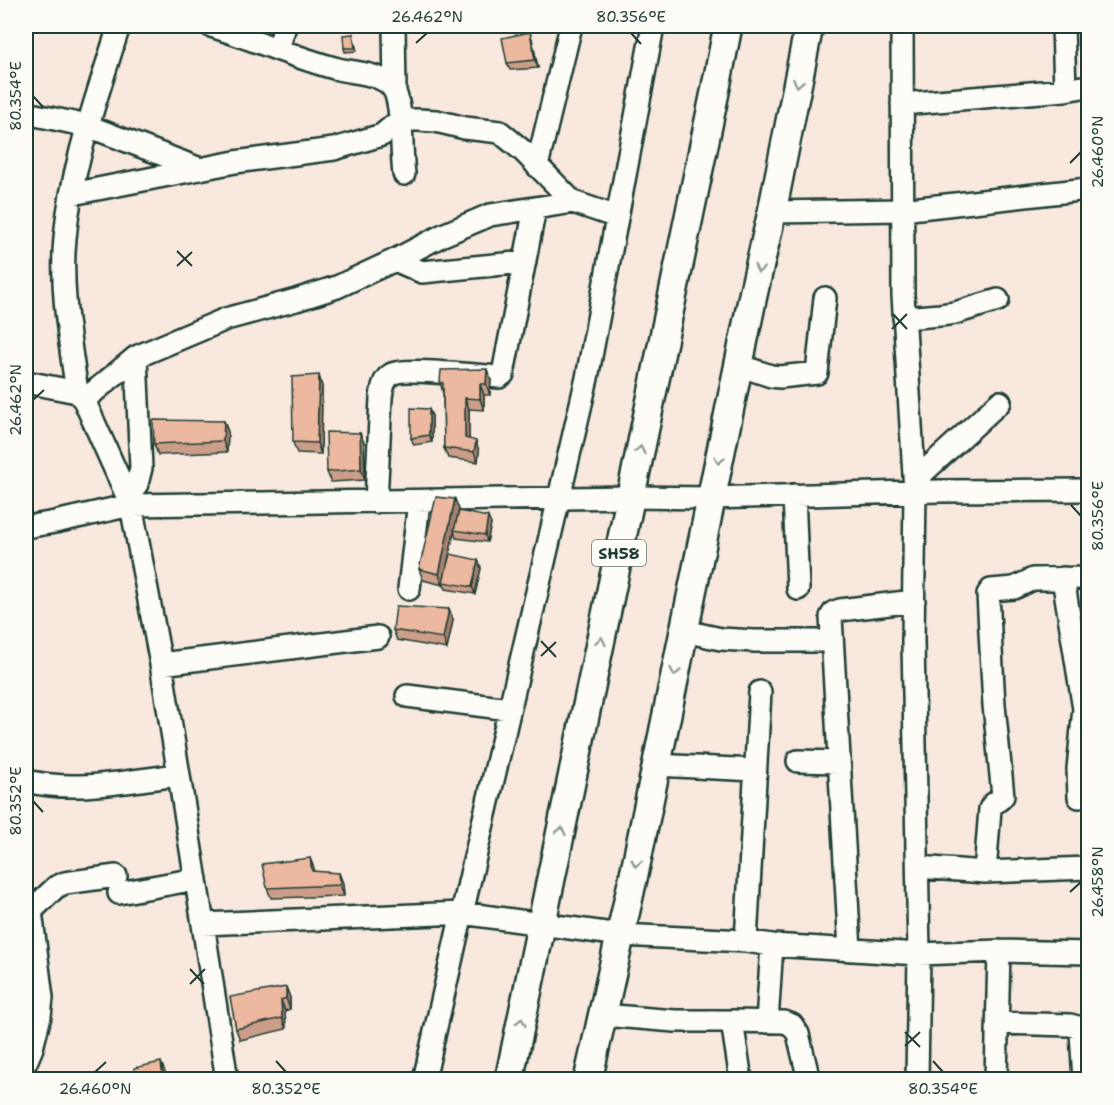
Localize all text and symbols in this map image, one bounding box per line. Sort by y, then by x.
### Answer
text: 26.462°N [391,7,463,27]
text: 80.356°E [596,7,666,27]
text: 80.354°E [6,61,26,131]
one-way arrow [792,78,805,88]
text: 26.460°N [1088,116,1108,188]
one-way arrow [753,264,766,274]
text: 26.462°N [6,364,26,436]
one-way arrow [633,445,646,455]
one-way arrow [713,455,726,465]
text: 80.356°E [1088,481,1108,551]
road number: SH58 [592,540,646,566]
one-way arrow [593,636,606,646]
one-way arrow [669,667,682,677]
text: 80.352°E [6,766,26,836]
one-way arrow [553,827,566,837]
text: 26.458°N [1088,846,1108,918]
one-way arrow [630,858,643,868]
one-way arrow [513,1018,526,1028]
text: 26.460°N [59,1079,131,1099]
text: 80.352°E [251,1079,321,1099]
text: 80.354°E [908,1079,978,1099]

